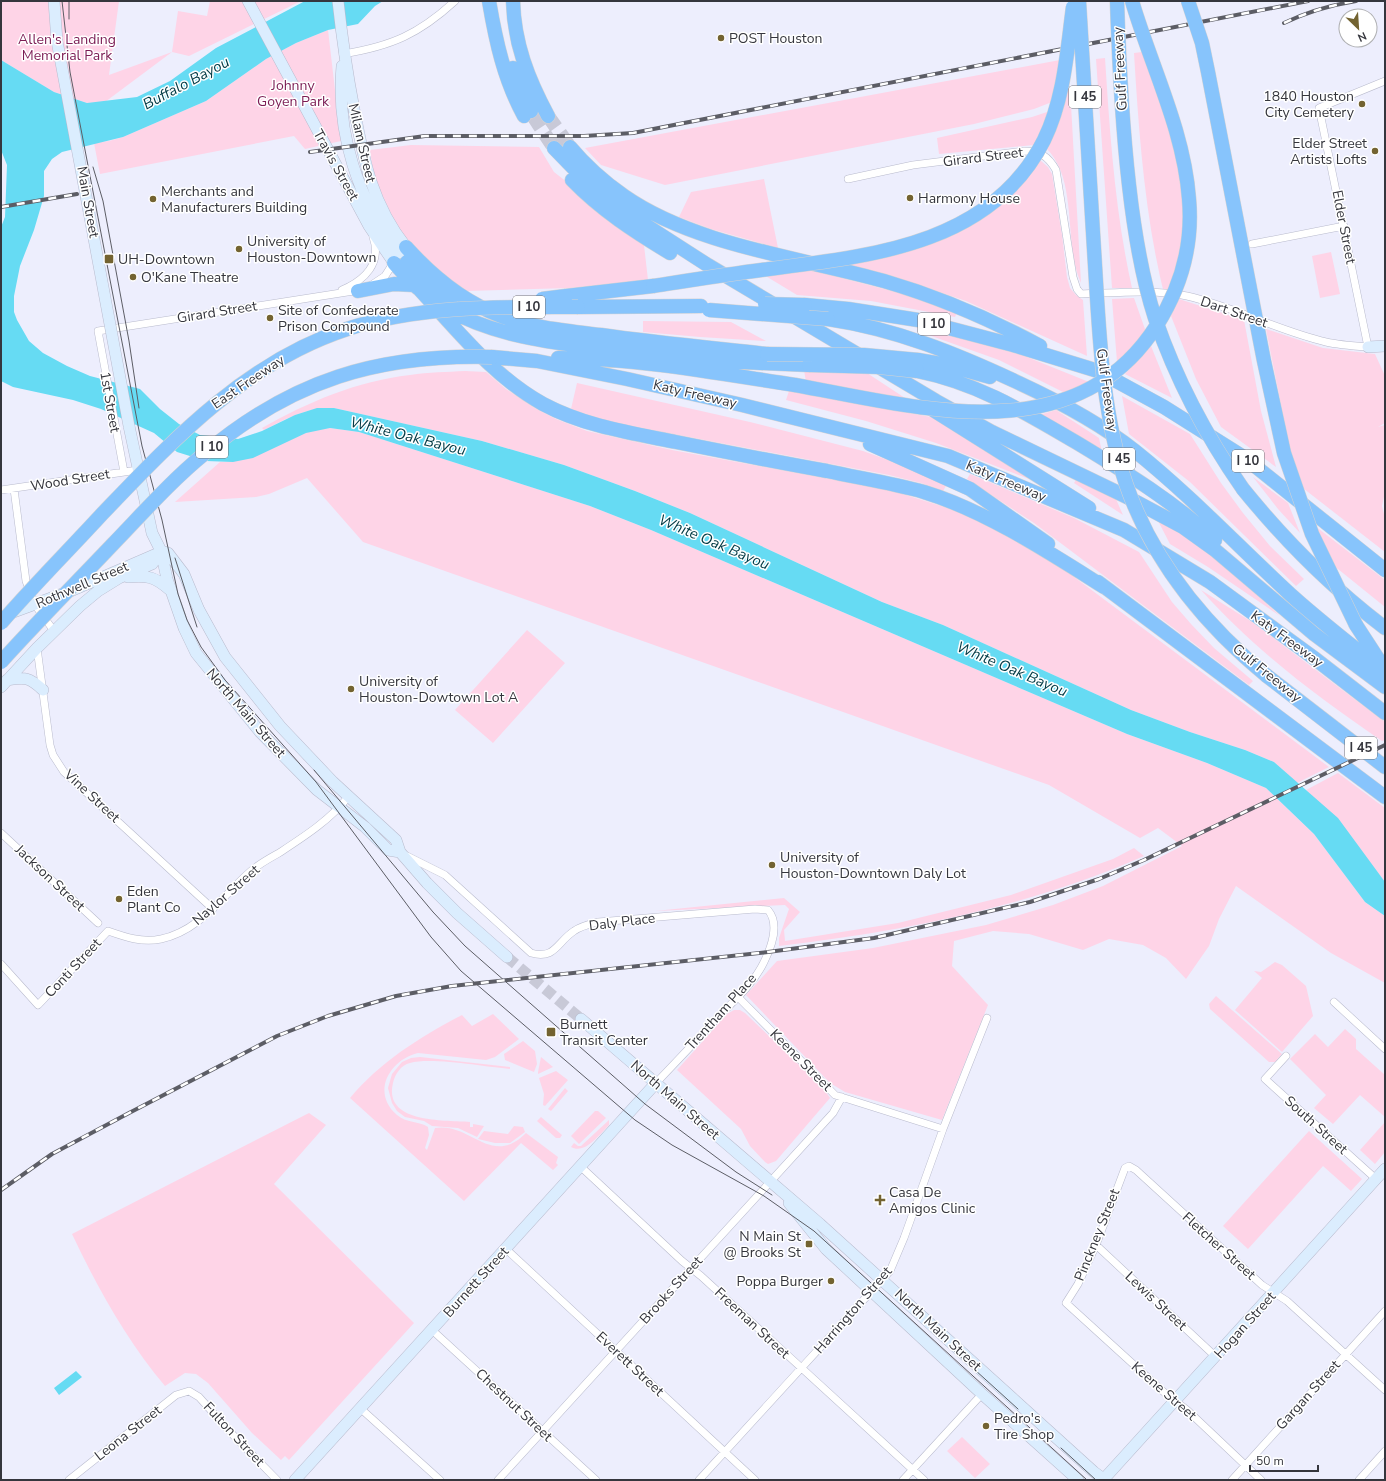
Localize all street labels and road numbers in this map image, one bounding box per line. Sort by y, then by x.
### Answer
street label: Gulf Freeway [1108,26,1132,111]
road number: I 45 [1069,86,1101,108]
street label: Milam Street [344,102,380,184]
street label: Travis Street [309,126,363,204]
street label: Girard Street [942,143,1024,171]
street label: Main Street [72,165,104,239]
street label: Elder Street [1328,189,1360,266]
street label: Dart Street [1198,292,1270,332]
street label: Girard Street [176,296,258,328]
road number: I 10 [513,296,545,318]
road number: I 10 [918,313,950,335]
street label: Gulf Freeway [1092,347,1122,434]
street label: East Freeway [208,350,289,413]
street label: 1st Street [95,370,125,434]
street label: Katy Freeway [651,375,740,413]
road number: I 10 [196,436,228,458]
road number: I 45 [1103,448,1135,470]
road number: I 10 [1232,450,1264,472]
street label: Katy Freeway [963,456,1050,507]
street label: Wood Street [29,464,111,496]
street label: Rothwell Street [33,557,131,613]
street label: Katy Freeway [1247,606,1328,672]
street label: Gulf Freeway [1228,639,1306,707]
street label: North Main Street [202,664,290,762]
road number: I 45 [1345,737,1377,759]
street label: Vine Street [59,764,124,827]
street label: Jackson Street [10,840,89,916]
street label: Naylor Street [188,860,264,930]
street label: Daly Place [588,908,656,936]
street label: Conti Street [41,934,105,1002]
street label: Trentham Place [681,969,761,1055]
street label: Keene Street [766,1025,836,1095]
street label: North Main Street [626,1056,724,1144]
street label: South Street [1280,1092,1352,1159]
street label: Pinckney Street [1070,1186,1124,1284]
street label: Fletcher Street [1178,1208,1260,1284]
street label: Burnett Street [439,1242,513,1321]
street label: Brooks Street [635,1252,707,1328]
street label: Harrington Street [810,1262,896,1358]
street label: Lewis Street [1121,1267,1191,1335]
street label: Freeman Street [710,1283,794,1363]
street label: North Main Street [890,1285,986,1375]
street label: Hogan Street [1210,1287,1280,1362]
street label: Everett Street [592,1328,668,1400]
street label: Gargan Street [1272,1356,1345,1434]
street label: Keene Street [1127,1357,1201,1425]
street label: Chestnut Street [471,1364,557,1446]
street label: Fulton Street [199,1398,269,1470]
street label: Leona Street [91,1401,165,1465]

